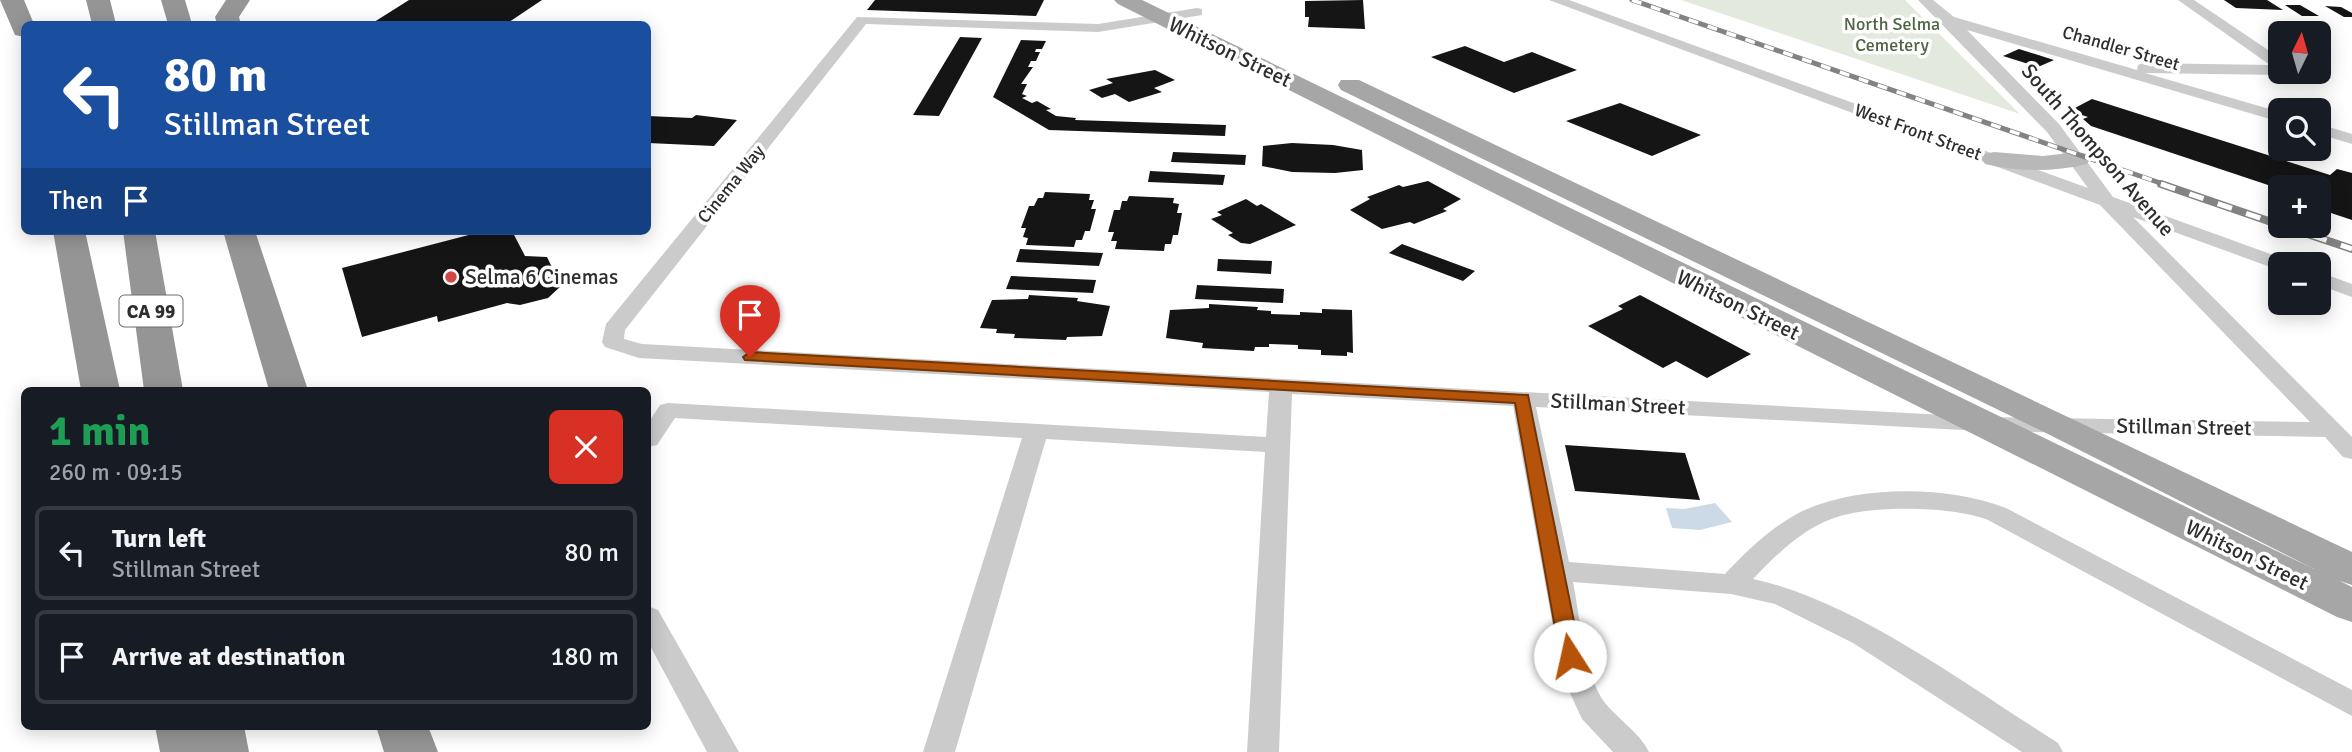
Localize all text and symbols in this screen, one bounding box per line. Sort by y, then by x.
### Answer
street label: Whitson Street [1164,11,1296,93]
park label: North Selma Cemetery [1844,13,1940,56]
street label: Chandler Street [2060,21,2182,75]
north arrow [2268,21,2331,84]
map controls [2268,21,2331,315]
text: 80 m [164,45,267,105]
icon: left [49,49,140,140]
street label: South Thompson Avenue [2016,58,2180,242]
button: search [2268,98,2331,161]
street label: West Front Street [1852,99,1984,165]
text: Stillman Street [164,105,370,144]
street label: Cinema Way [693,140,769,227]
button: + [2268,175,2331,238]
icon: arrive [117,182,155,220]
text: Then [49,185,103,217]
button: − [2268,252,2331,315]
place label: Selma 6 Cinemas [465,264,618,290]
street label: Whitson Street [1672,264,1804,346]
marker: Selma 6 Cinemas [443,269,459,285]
pin [720,285,780,357]
road number: CA 99 [120,296,182,326]
icon: arrive [731,296,769,334]
street label: Stillman Street [1550,387,1686,421]
text: 1 min [49,406,150,457]
button: close [549,410,623,484]
street label: Stillman Street [2116,413,2252,441]
text: 260 m · 09:15 [49,458,183,487]
street label: Whitson Street [2181,514,2313,596]
text: Turn left [112,523,206,555]
icon: left [53,534,91,572]
text: 80 m [564,537,619,569]
text: Stillman Street [112,555,260,584]
position arrow [1533,619,1607,693]
icon: arrive [53,638,91,676]
text: Arrive at destination [112,641,345,673]
text: 180 m [550,641,619,673]

